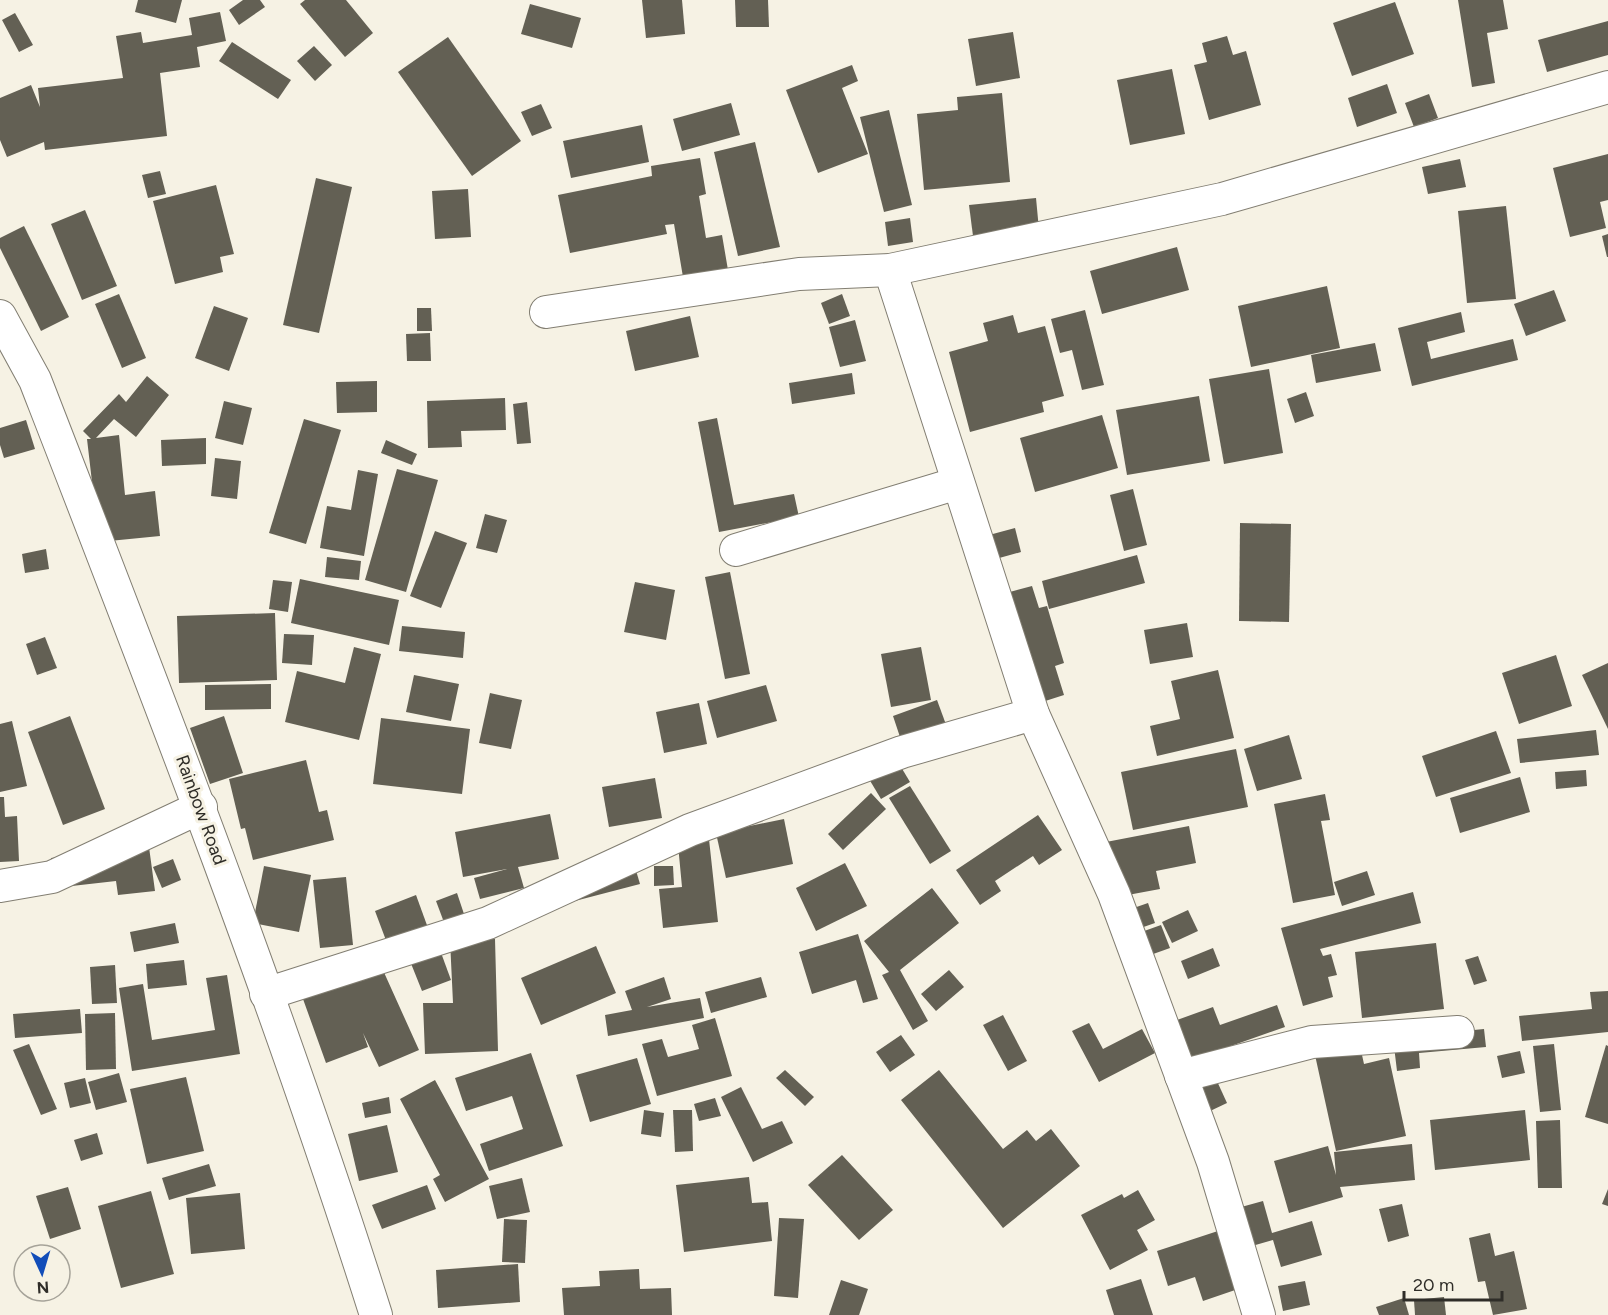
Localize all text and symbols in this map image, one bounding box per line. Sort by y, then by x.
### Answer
street label: Rainbow Road [171,752,231,868]
north arrow [12,1243,72,1303]
scale bar [1404,1264,1502,1302]
text: 20 m [1413,1274,1454,1296]
text: N [36,1278,50,1297]

